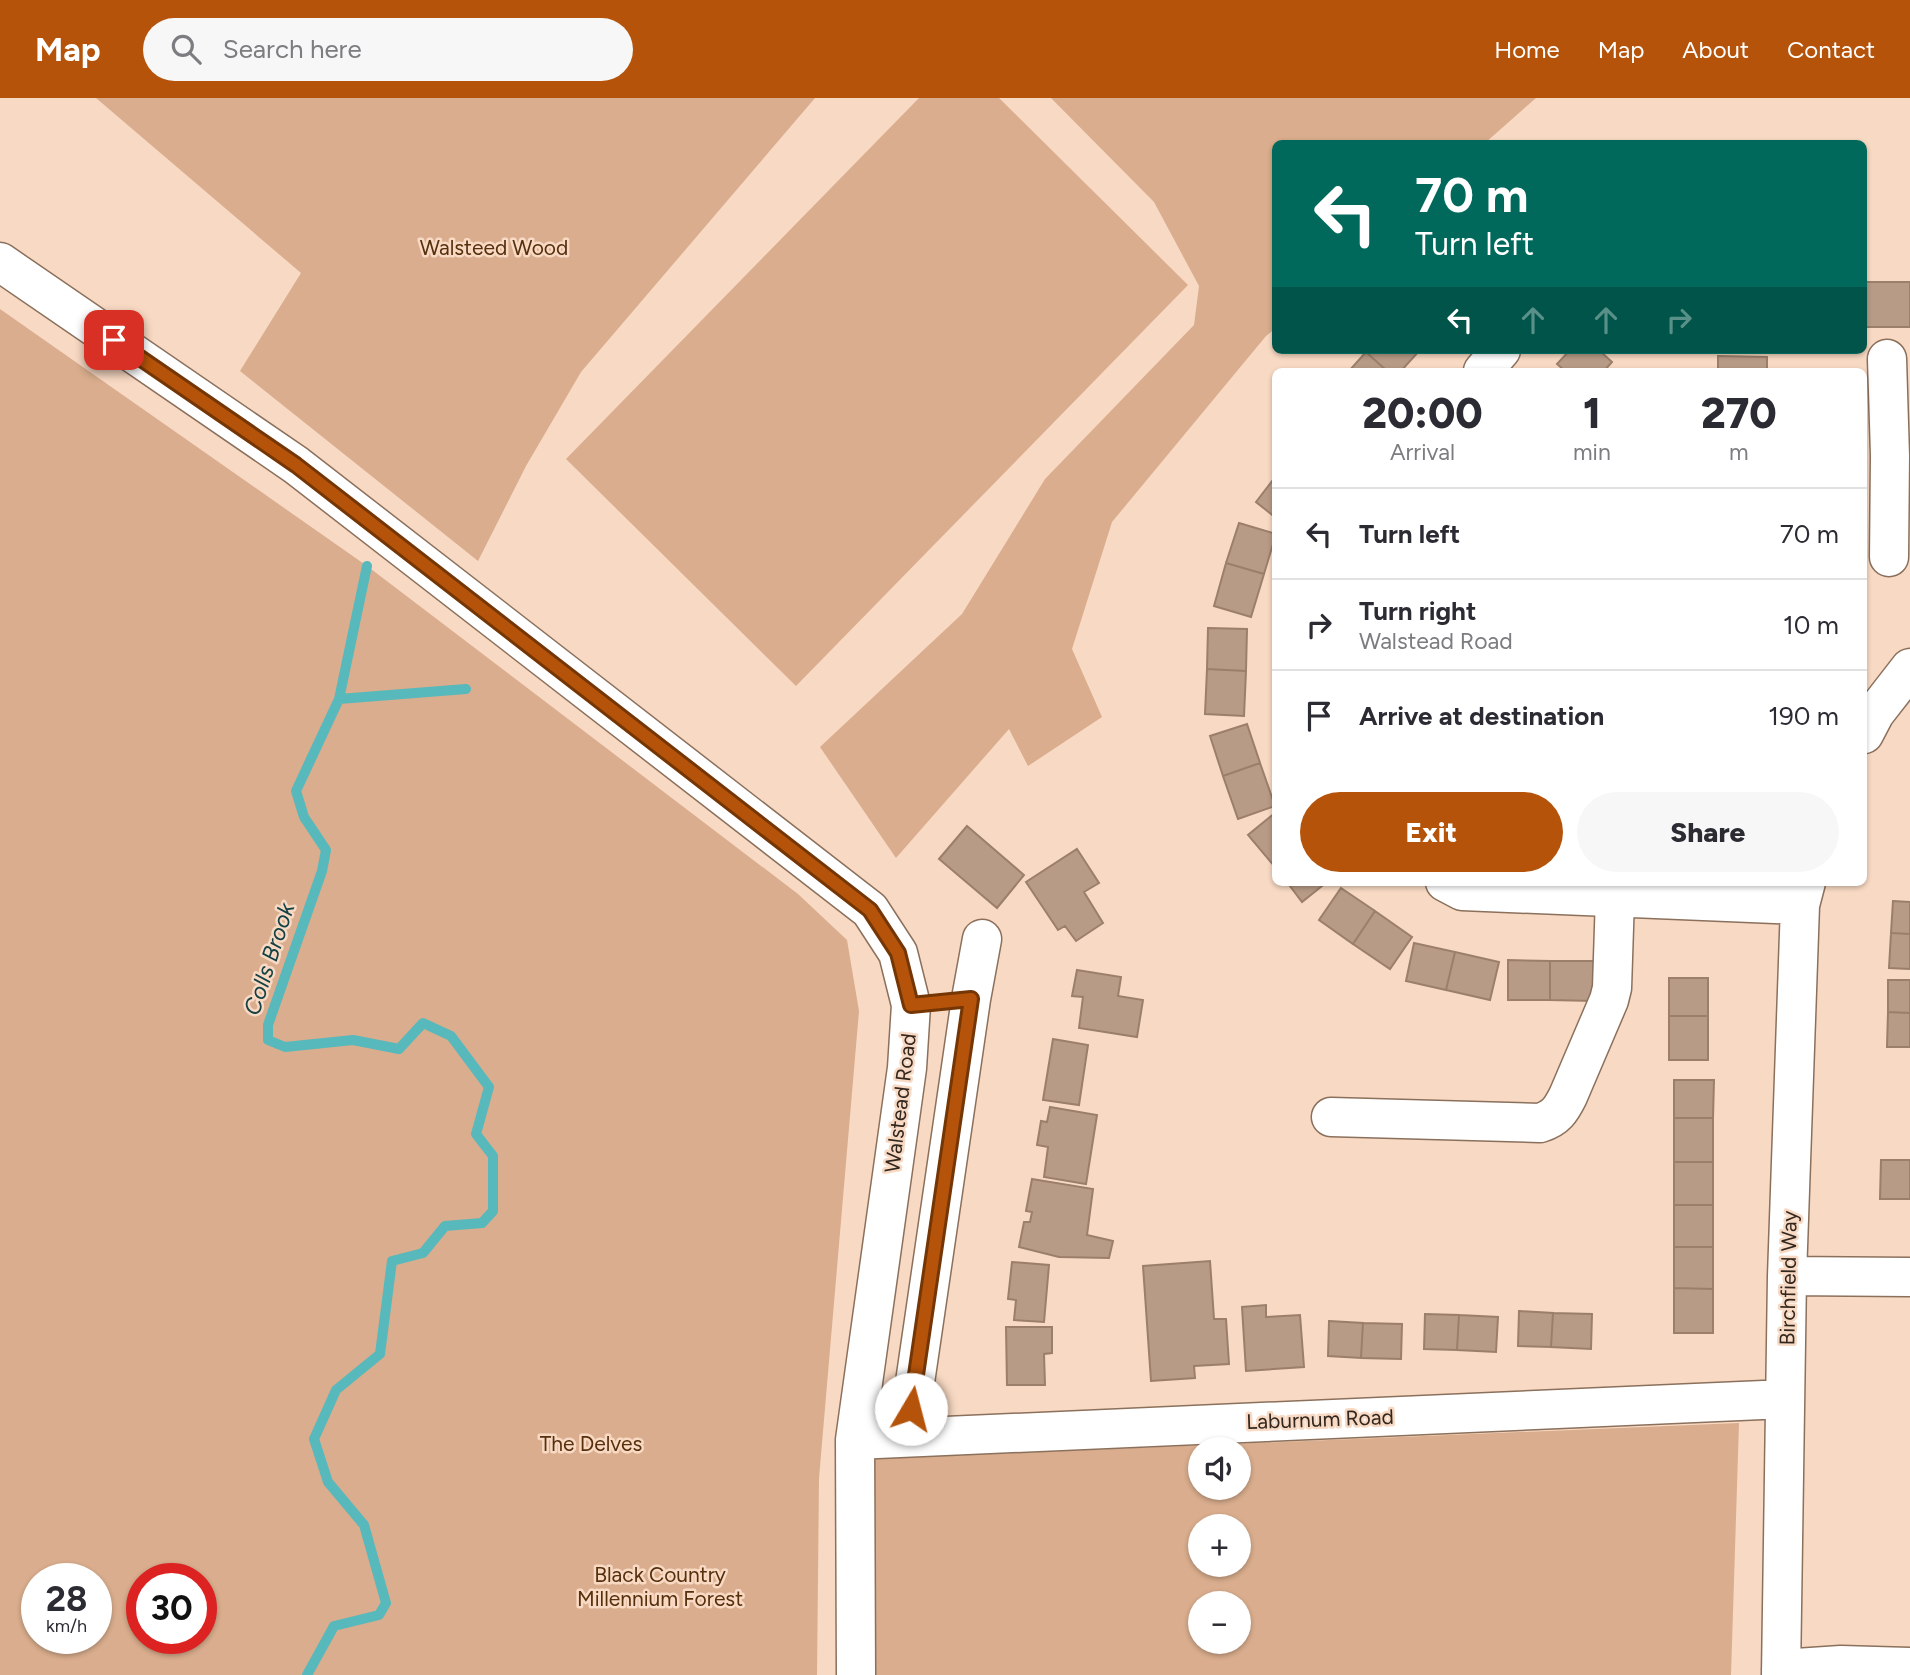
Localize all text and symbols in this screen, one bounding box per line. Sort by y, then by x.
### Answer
search box [143,18,633,81]
text: Map [35,30,101,69]
icon: search [167,30,205,68]
text: Search here [223,33,362,65]
text: Home [1494,35,1560,64]
text: Map [1598,35,1644,64]
text: About [1682,35,1749,64]
text: Contact [1787,35,1875,64]
text: 70 m [1415,165,1528,224]
icon: left [1300,168,1391,259]
text: Turn left [1415,225,1534,263]
park label: Walsteed Wood [420,235,568,260]
icon: left [1441,301,1479,339]
icon: ahead [1514,301,1552,339]
icon: ahead [1587,301,1625,339]
icon: right [1660,301,1698,339]
pin [84,310,144,370]
icon: arrive [95,321,133,359]
text: 20:00 [1362,388,1483,439]
text: 1 [1583,388,1601,439]
text: 270 [1701,388,1777,439]
text: Arrival [1390,438,1455,466]
text: min [1573,438,1611,466]
text: m [1729,438,1749,466]
icon: left [1300,515,1338,553]
text: Turn left [1359,518,1460,550]
text: 70 m [1780,518,1839,550]
text: Turn right [1359,595,1476,627]
icon: right [1300,606,1338,644]
text: 10 m [1783,609,1839,641]
text: Walstead Road [1359,627,1513,655]
icon: arrive [1300,697,1338,735]
text: Arrive at destination [1359,700,1604,732]
text: 190 m [1768,700,1839,732]
button: Exit [1300,792,1563,872]
button: Share [1577,792,1839,872]
water label: Colls Brook [238,899,301,1019]
street label: Walstead Road [879,1032,921,1174]
street label: Birchfield Way [1774,1210,1802,1346]
position arrow [874,1372,948,1446]
street label: Laburnum Road [1246,1404,1394,1434]
park label: The Delves [540,1431,642,1456]
map controls [1188,1437,1251,1654]
button: sound [1188,1437,1251,1500]
button: + [1188,1514,1251,1577]
park label: Black Country Millennium Forest [577,1562,743,1611]
speed limit sign: 30 [126,1563,217,1654]
text: 28 [46,1578,87,1620]
button: − [1188,1591,1251,1654]
text: km/h [46,1615,87,1637]

